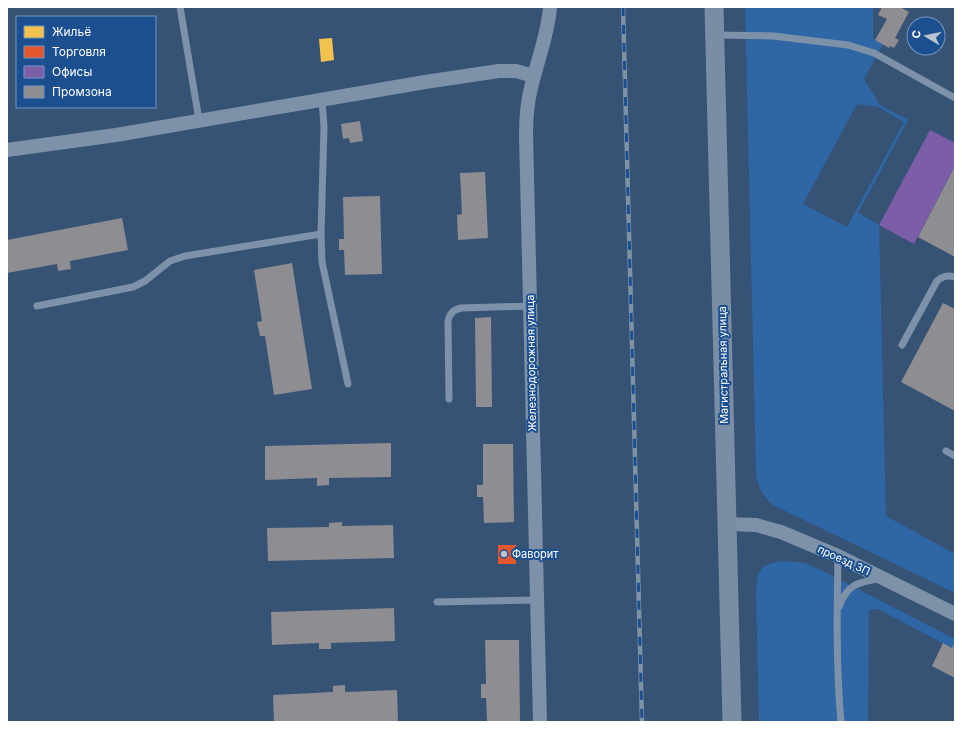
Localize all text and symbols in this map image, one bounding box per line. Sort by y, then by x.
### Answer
legend [16,16,156,108]
north arrow [906,16,946,56]
text: Жильё [52,24,91,39]
text: С [909,29,924,39]
text: Торговля [52,44,106,59]
text: Офисы [52,64,92,79]
text: Промзона [52,84,112,99]
street label: Железнодорожная улица [523,295,539,431]
street label: Магистральная улица [715,306,731,424]
street label: проезд 3П [815,542,873,578]
place label: Фаворит [512,547,559,561]
marker: Фаворит [499,549,509,559]

